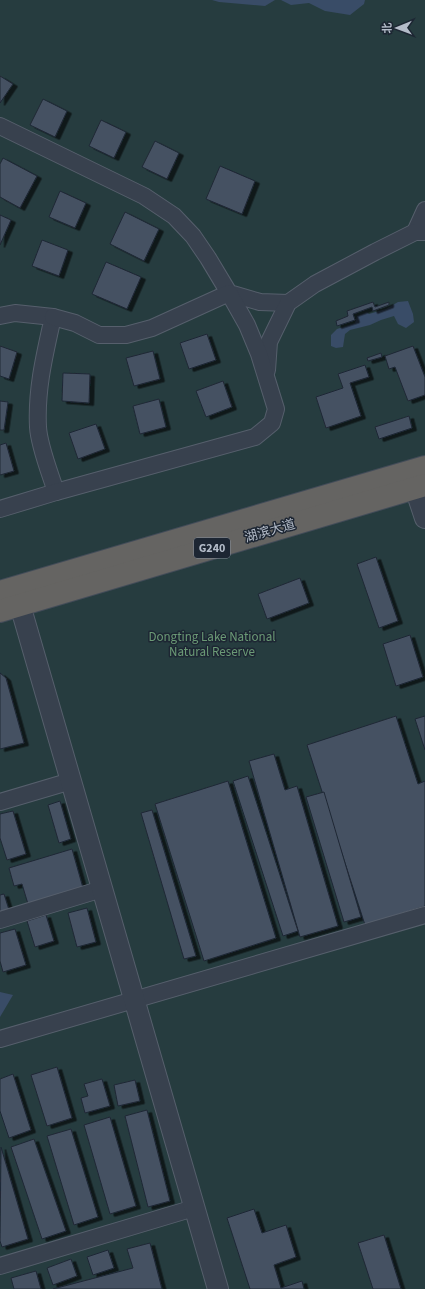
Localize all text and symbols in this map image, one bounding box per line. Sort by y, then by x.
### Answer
north arrow [377,8,417,48]
text: 北 [380,23,395,34]
street label: 湖滨大道 [243,515,297,547]
road number: G240 [194,538,230,558]
park label: Dongting Lake National Natural Reserve [148,628,276,661]

